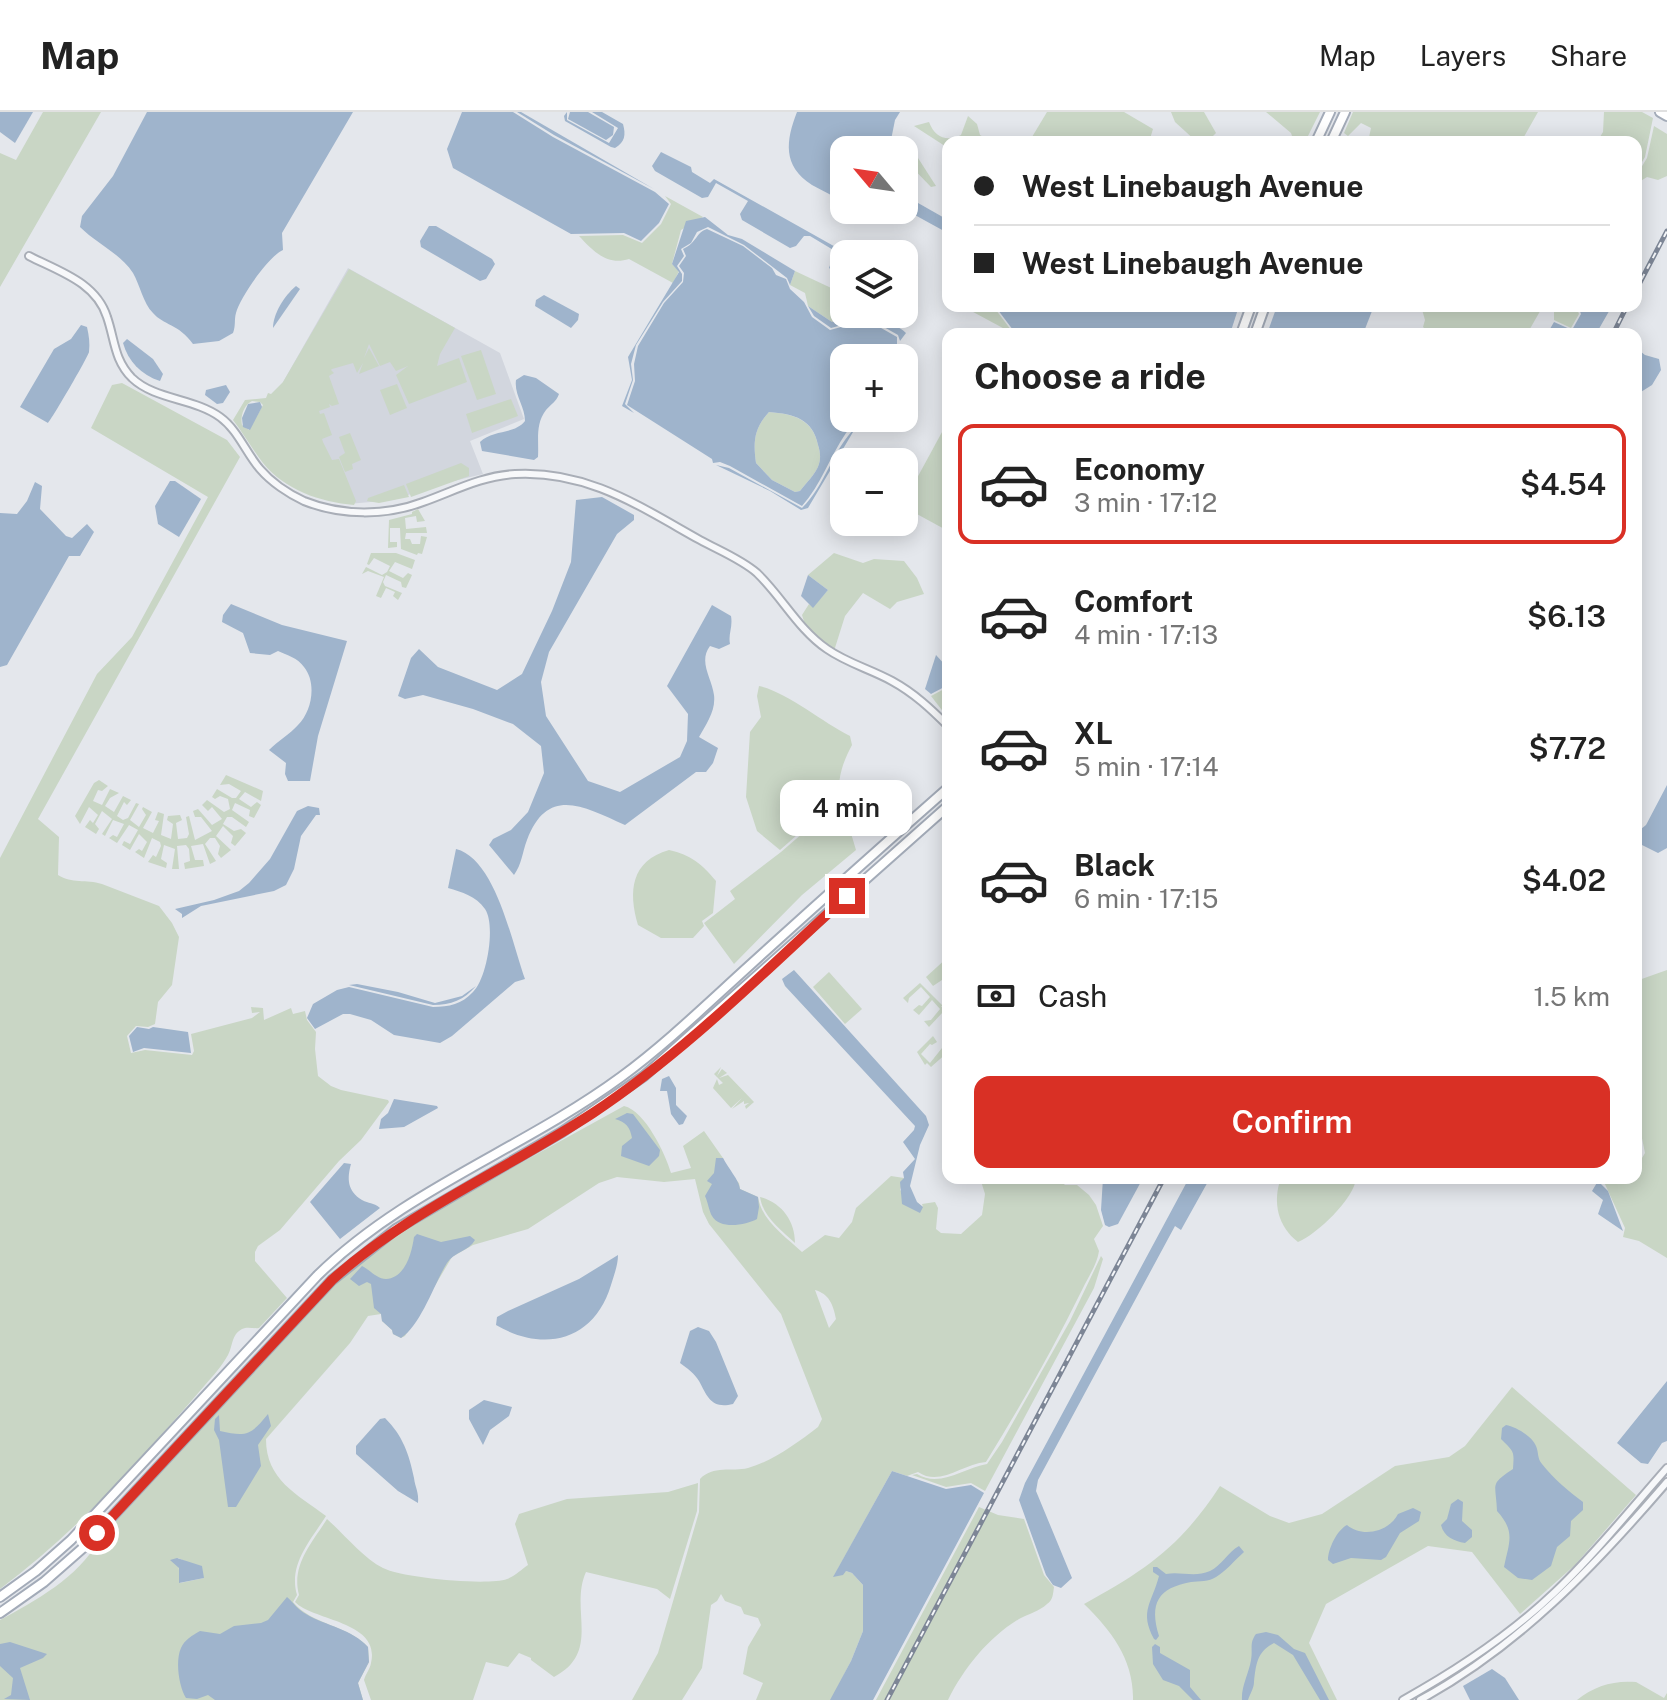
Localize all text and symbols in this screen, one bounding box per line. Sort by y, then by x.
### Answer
text: Map [40,33,119,78]
text: Map [1319,39,1376,72]
text: Layers [1420,39,1506,72]
text: Share [1550,39,1627,72]
north arrow [830,136,918,224]
map controls [830,136,918,536]
text: West Linebaugh Avenue [1022,168,1364,204]
button: layers [830,240,918,328]
text: West Linebaugh Avenue [1022,245,1364,281]
button: + [830,344,918,432]
text: Choose a ride [974,355,1206,397]
button: − [830,448,918,536]
icon: car [978,448,1050,520]
text: Economy [1074,451,1205,487]
text: $4.54 [1520,466,1606,502]
text: 3 min · 17:12 [1074,487,1217,518]
icon: car [978,580,1050,652]
text: Comfort [1074,583,1193,619]
text: $6.13 [1527,598,1606,634]
text: 4 min · 17:13 [1074,619,1218,650]
icon: car [978,712,1050,784]
text: XL [1074,715,1113,751]
text: $7.72 [1528,730,1606,766]
text: 5 min · 17:14 [1074,751,1218,782]
callout: 4 min [781,780,913,836]
text: 4 min [812,792,880,823]
icon: car [978,844,1050,916]
text: Black [1074,847,1155,883]
text: $4.02 [1522,862,1606,898]
route end [829,878,865,914]
text: 6 min · 17:15 [1074,883,1218,914]
icon: cash [974,974,1018,1018]
text: Cash [1038,978,1107,1014]
text: 1.5 km [1534,981,1610,1012]
button: Confirm [974,1076,1610,1168]
route start [79,1515,115,1551]

